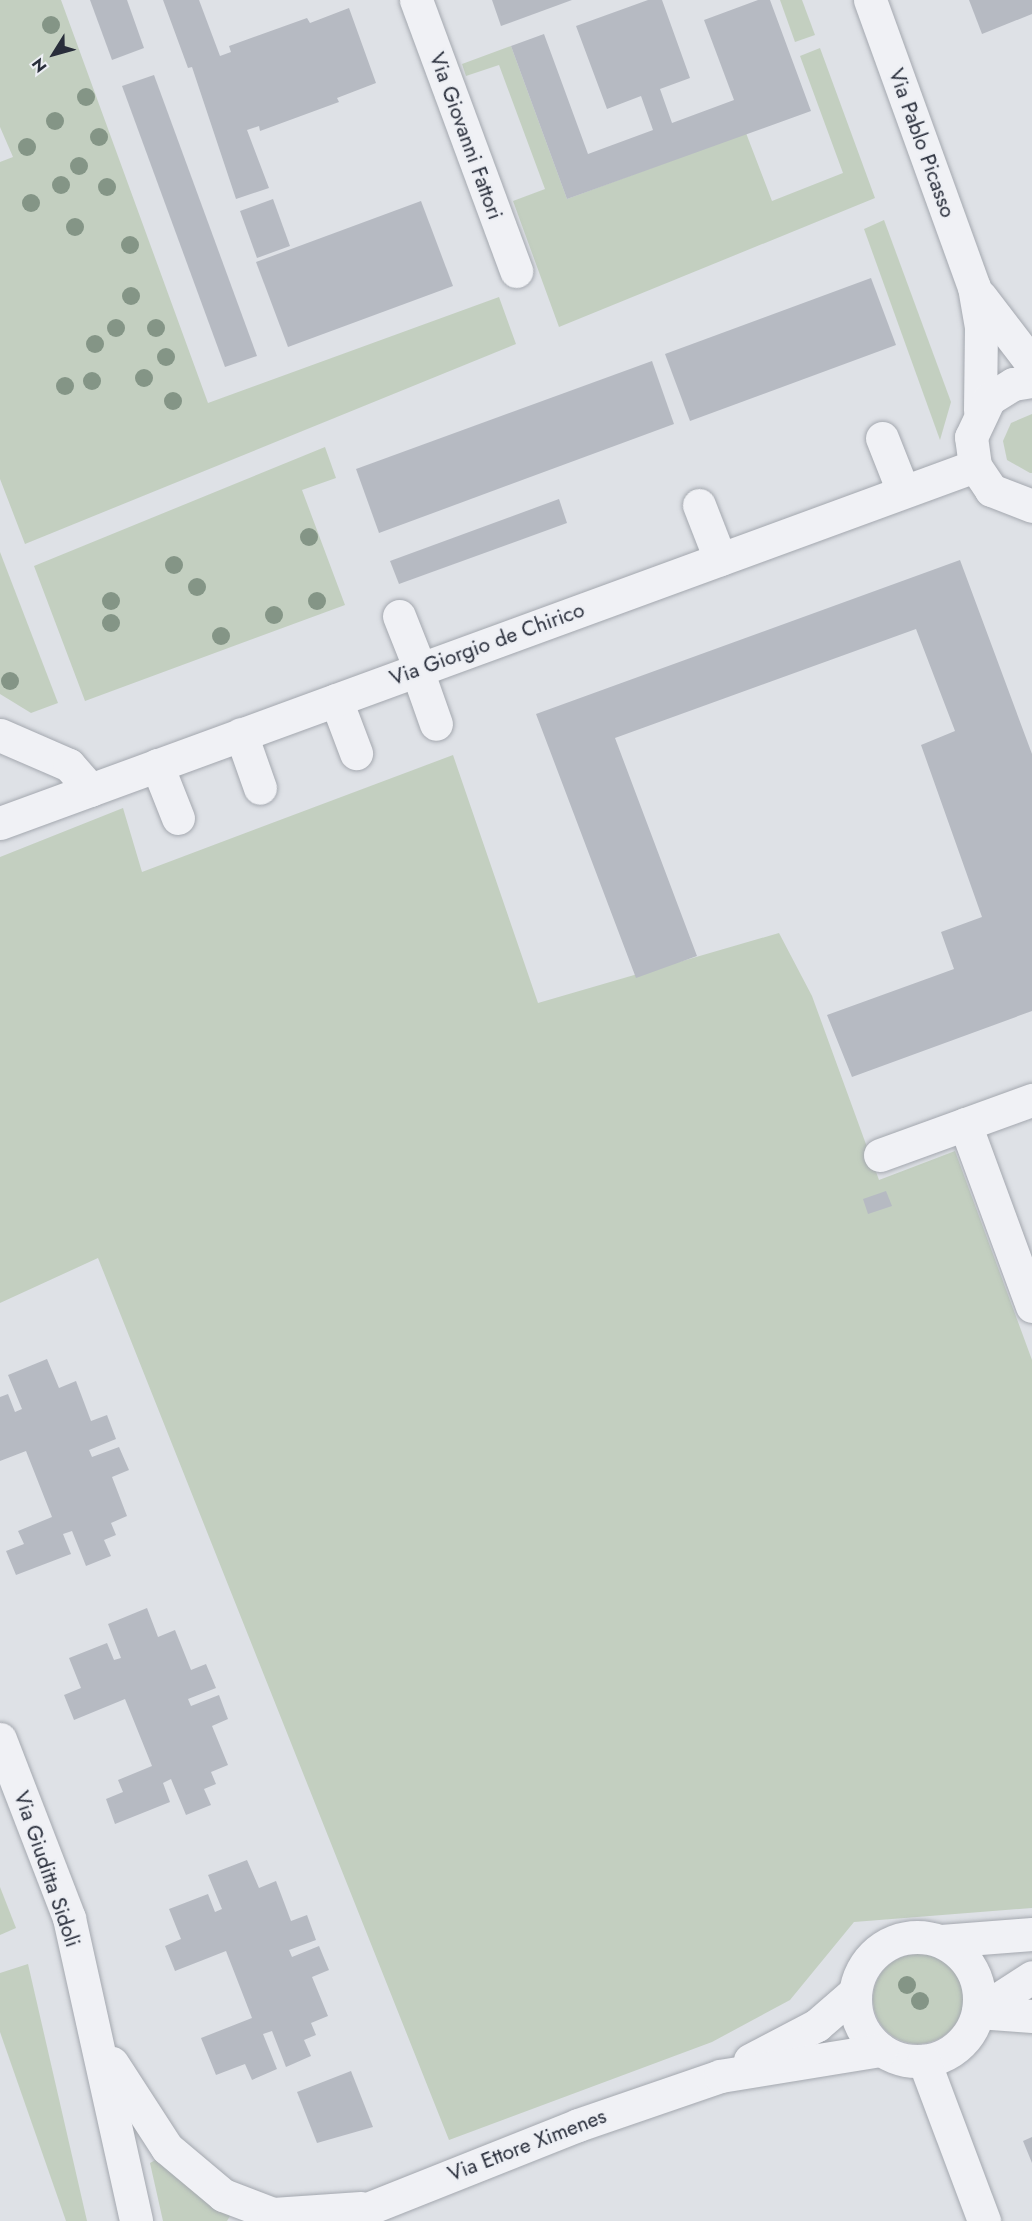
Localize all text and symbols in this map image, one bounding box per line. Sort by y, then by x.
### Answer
north arrow [24,24,84,84]
street label: Via Giovanni Fattori [424,49,508,223]
text: N [26,53,52,77]
street label: Via Pablo Picasso [883,65,961,221]
street label: Via Giorgio de Chirico [386,597,588,691]
street label: Via Giuditta Sidoli [9,1788,85,1950]
street label: Via Ettore Ximenes [444,2103,610,2187]

